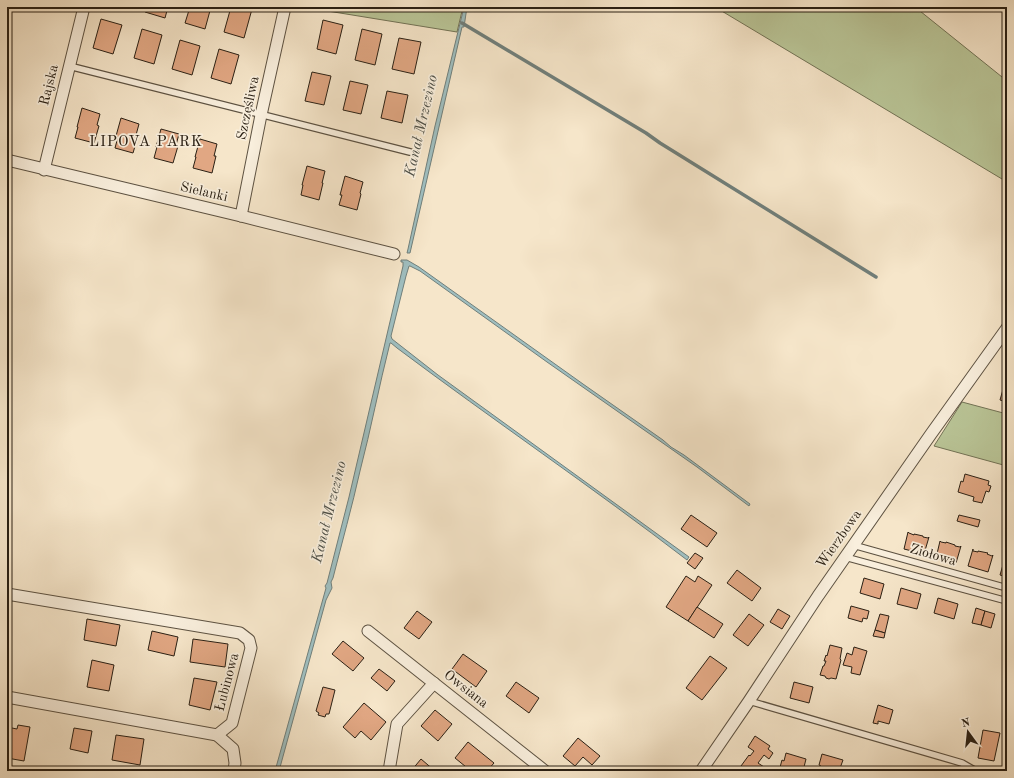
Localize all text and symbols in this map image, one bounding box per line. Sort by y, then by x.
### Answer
street label: Rajska [37,63,61,107]
water label: Kanał Mrzezino [403,73,441,179]
street label: Szczęśliwa [234,75,262,141]
district label: LIPOVA PARK [89,135,203,150]
street label: Sielanki [179,180,229,204]
water label: Kanał Mrzezino [310,460,350,565]
street label: Wierzbowa [814,507,864,571]
street label: Ziołowa [908,542,958,568]
street label: Łubinowa [213,651,242,713]
street label: Owsiana [441,668,491,711]
north arrow [948,712,988,752]
text: N [960,717,972,730]

